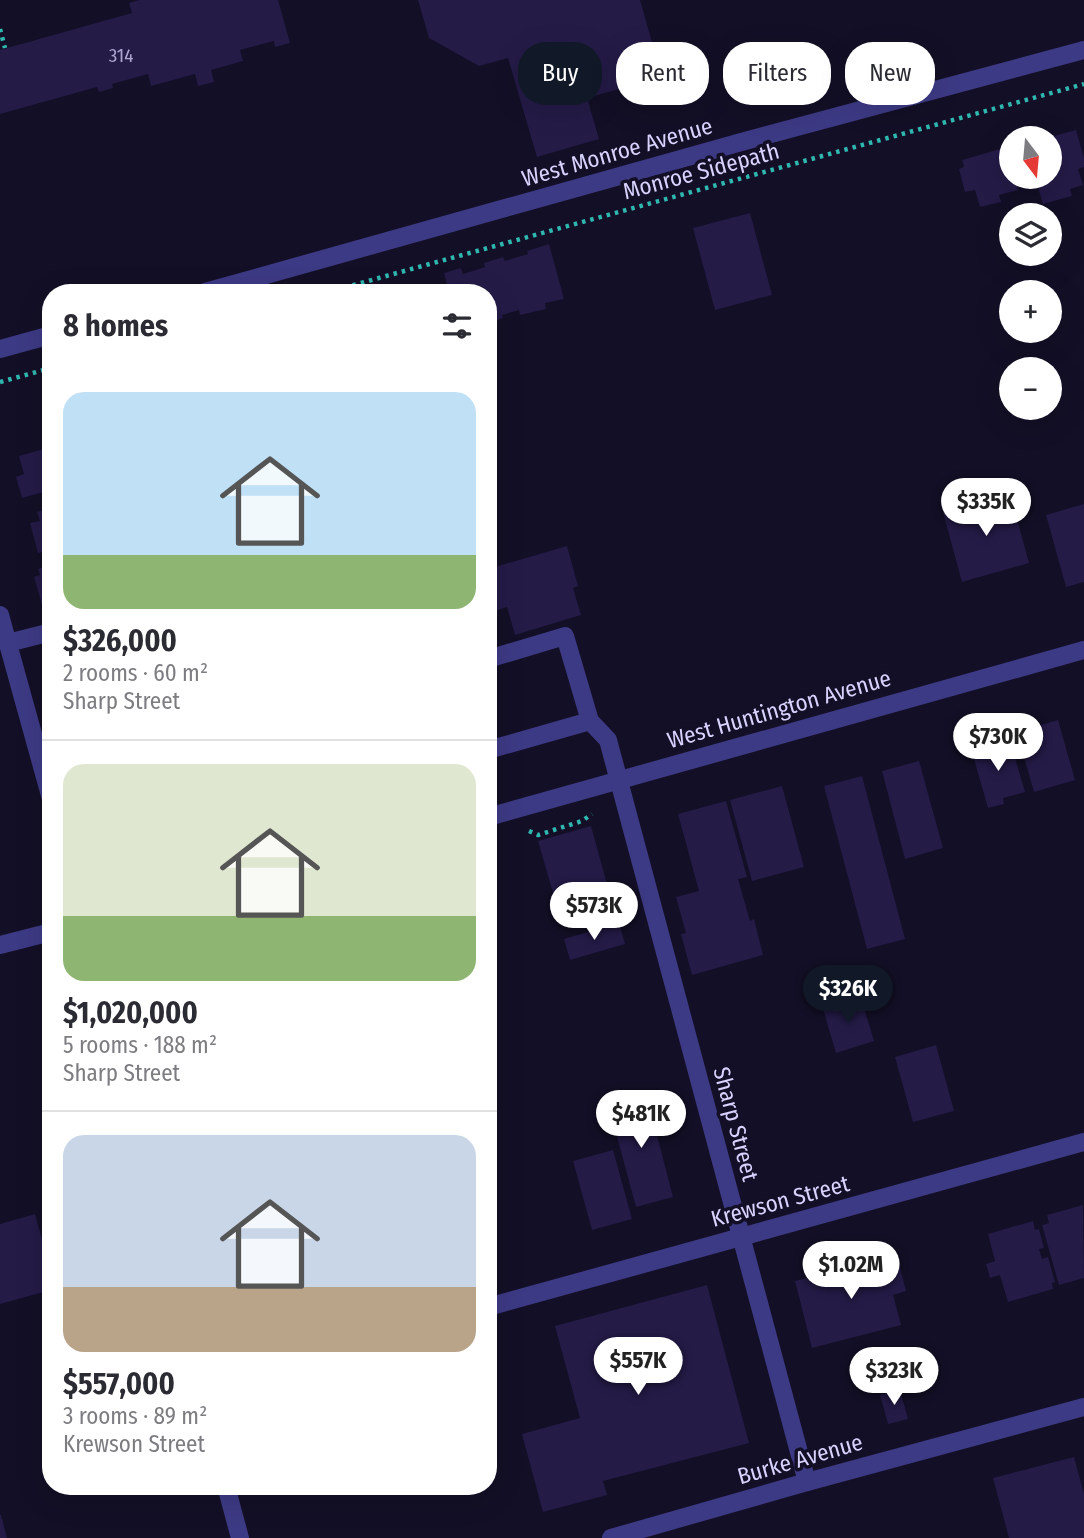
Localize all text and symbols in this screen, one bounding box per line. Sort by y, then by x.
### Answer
chip: Buy [518,42,602,105]
chip: Rent [616,42,709,105]
chip: Filters [723,42,831,105]
chip: New [845,42,935,105]
house number: 314 [109,44,133,67]
street label: West Monroe Avenue [518,111,716,193]
north arrow [999,126,1062,189]
map controls [999,126,1062,420]
street label: Monroe Sidepath [620,137,782,205]
button: layers [999,203,1062,266]
button: + [999,280,1062,343]
icon: filters [438,307,476,345]
text: 8 homes [63,308,168,344]
button: − [999,357,1062,420]
icon: home [207,438,333,564]
pin: $335K [937,478,1035,538]
text: $335K [957,487,1015,515]
text: $326,000 [63,623,177,659]
text: 2 rooms · 60 m² [63,659,208,687]
street label: West Huntington Avenue [664,664,894,754]
text: Sharp Street [63,687,180,715]
pin: $730K [949,714,1047,773]
text: $730K [969,722,1027,750]
icon: home [207,810,333,936]
pin: $573K [545,883,643,942]
text: $573K [566,891,622,919]
pin: $326K [799,965,897,1025]
text: $326K [819,974,877,1002]
text: $1,020,000 [63,995,198,1031]
text: 5 rooms · 188 m² [63,1031,217,1059]
text: Sharp Street [63,1059,180,1087]
street label: Sharp Street [707,1064,765,1185]
pin: $481K [592,1090,690,1150]
text: $481K [612,1099,670,1127]
street label: Krewson Street [708,1169,853,1233]
icon: home [207,1181,333,1307]
pin: $1.02M [794,1242,908,1301]
text: $1.02M [819,1250,883,1278]
pin: $557K [589,1338,687,1397]
text: $557K [610,1346,666,1374]
pin: $323K [845,1348,943,1407]
text: $323K [865,1356,923,1384]
text: $557,000 [63,1366,175,1402]
text: 3 rooms · 89 m² [63,1402,207,1430]
street label: Burke Avenue [734,1428,866,1490]
text: Krewson Street [63,1430,205,1458]

